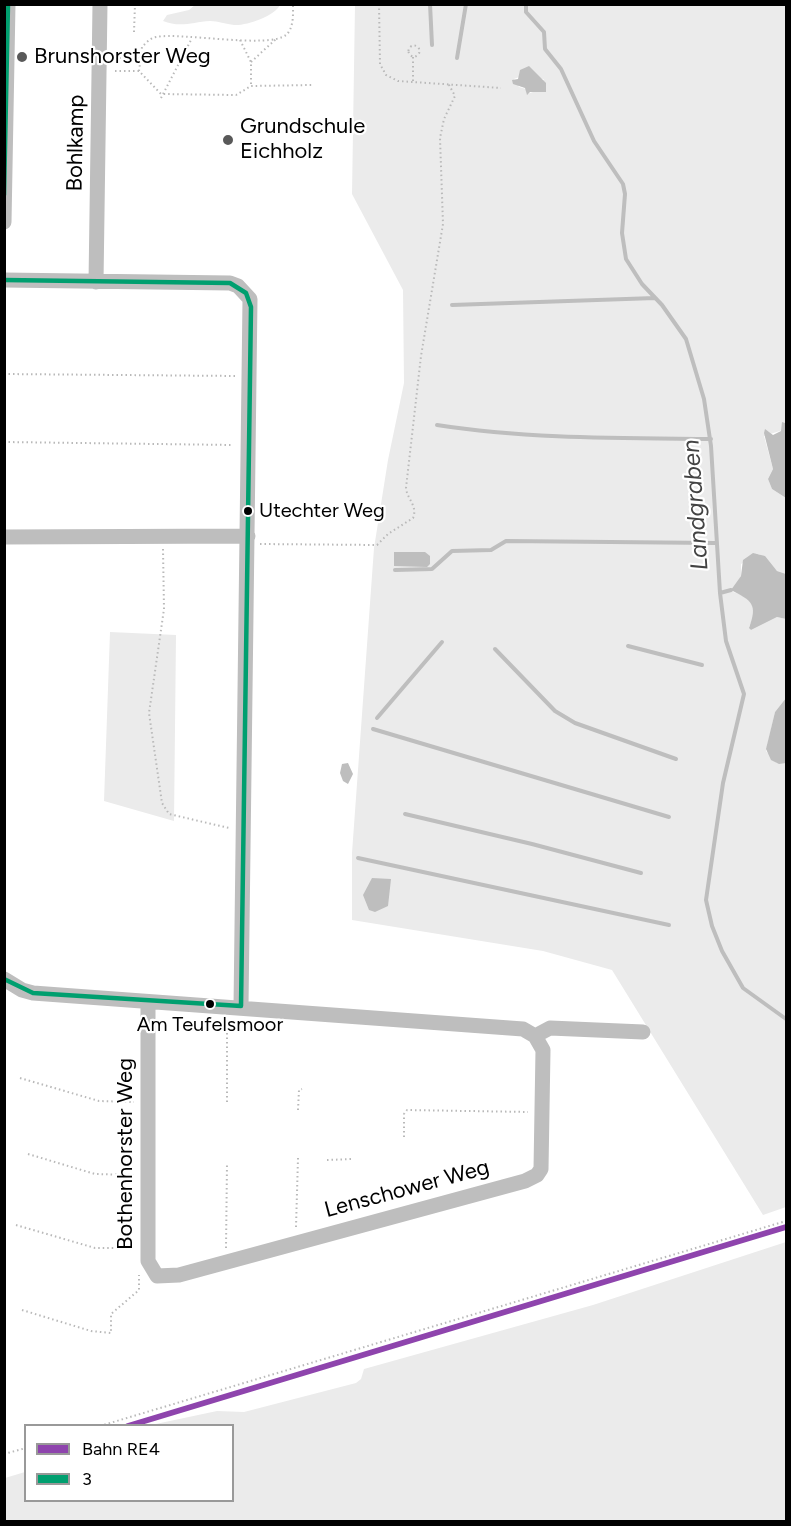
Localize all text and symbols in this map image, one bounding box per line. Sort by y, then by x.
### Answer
place label: Brunshorster Weg [34,44,211,70]
marker: Brunshorster Weg [15,50,29,64]
street label: Bohlkamp [62,94,90,192]
place label: Grundschule Eichholz [240,114,365,166]
marker: Grundschule Eichholz [221,133,235,147]
water label: Landgraben [677,439,715,571]
place label: Utechter Weg [259,499,385,523]
marker: Utechter Weg [242,505,254,517]
marker: Am Teufelsmoor [204,998,216,1010]
place label: Am Teufelsmoor [137,1013,283,1037]
street label: Bothenhorster Weg [113,1058,139,1250]
street label: Lenschower Weg [322,1154,492,1224]
legend [24,1424,234,1502]
text: Bahn RE4 [82,1438,160,1460]
text: 3 [82,1468,92,1490]

